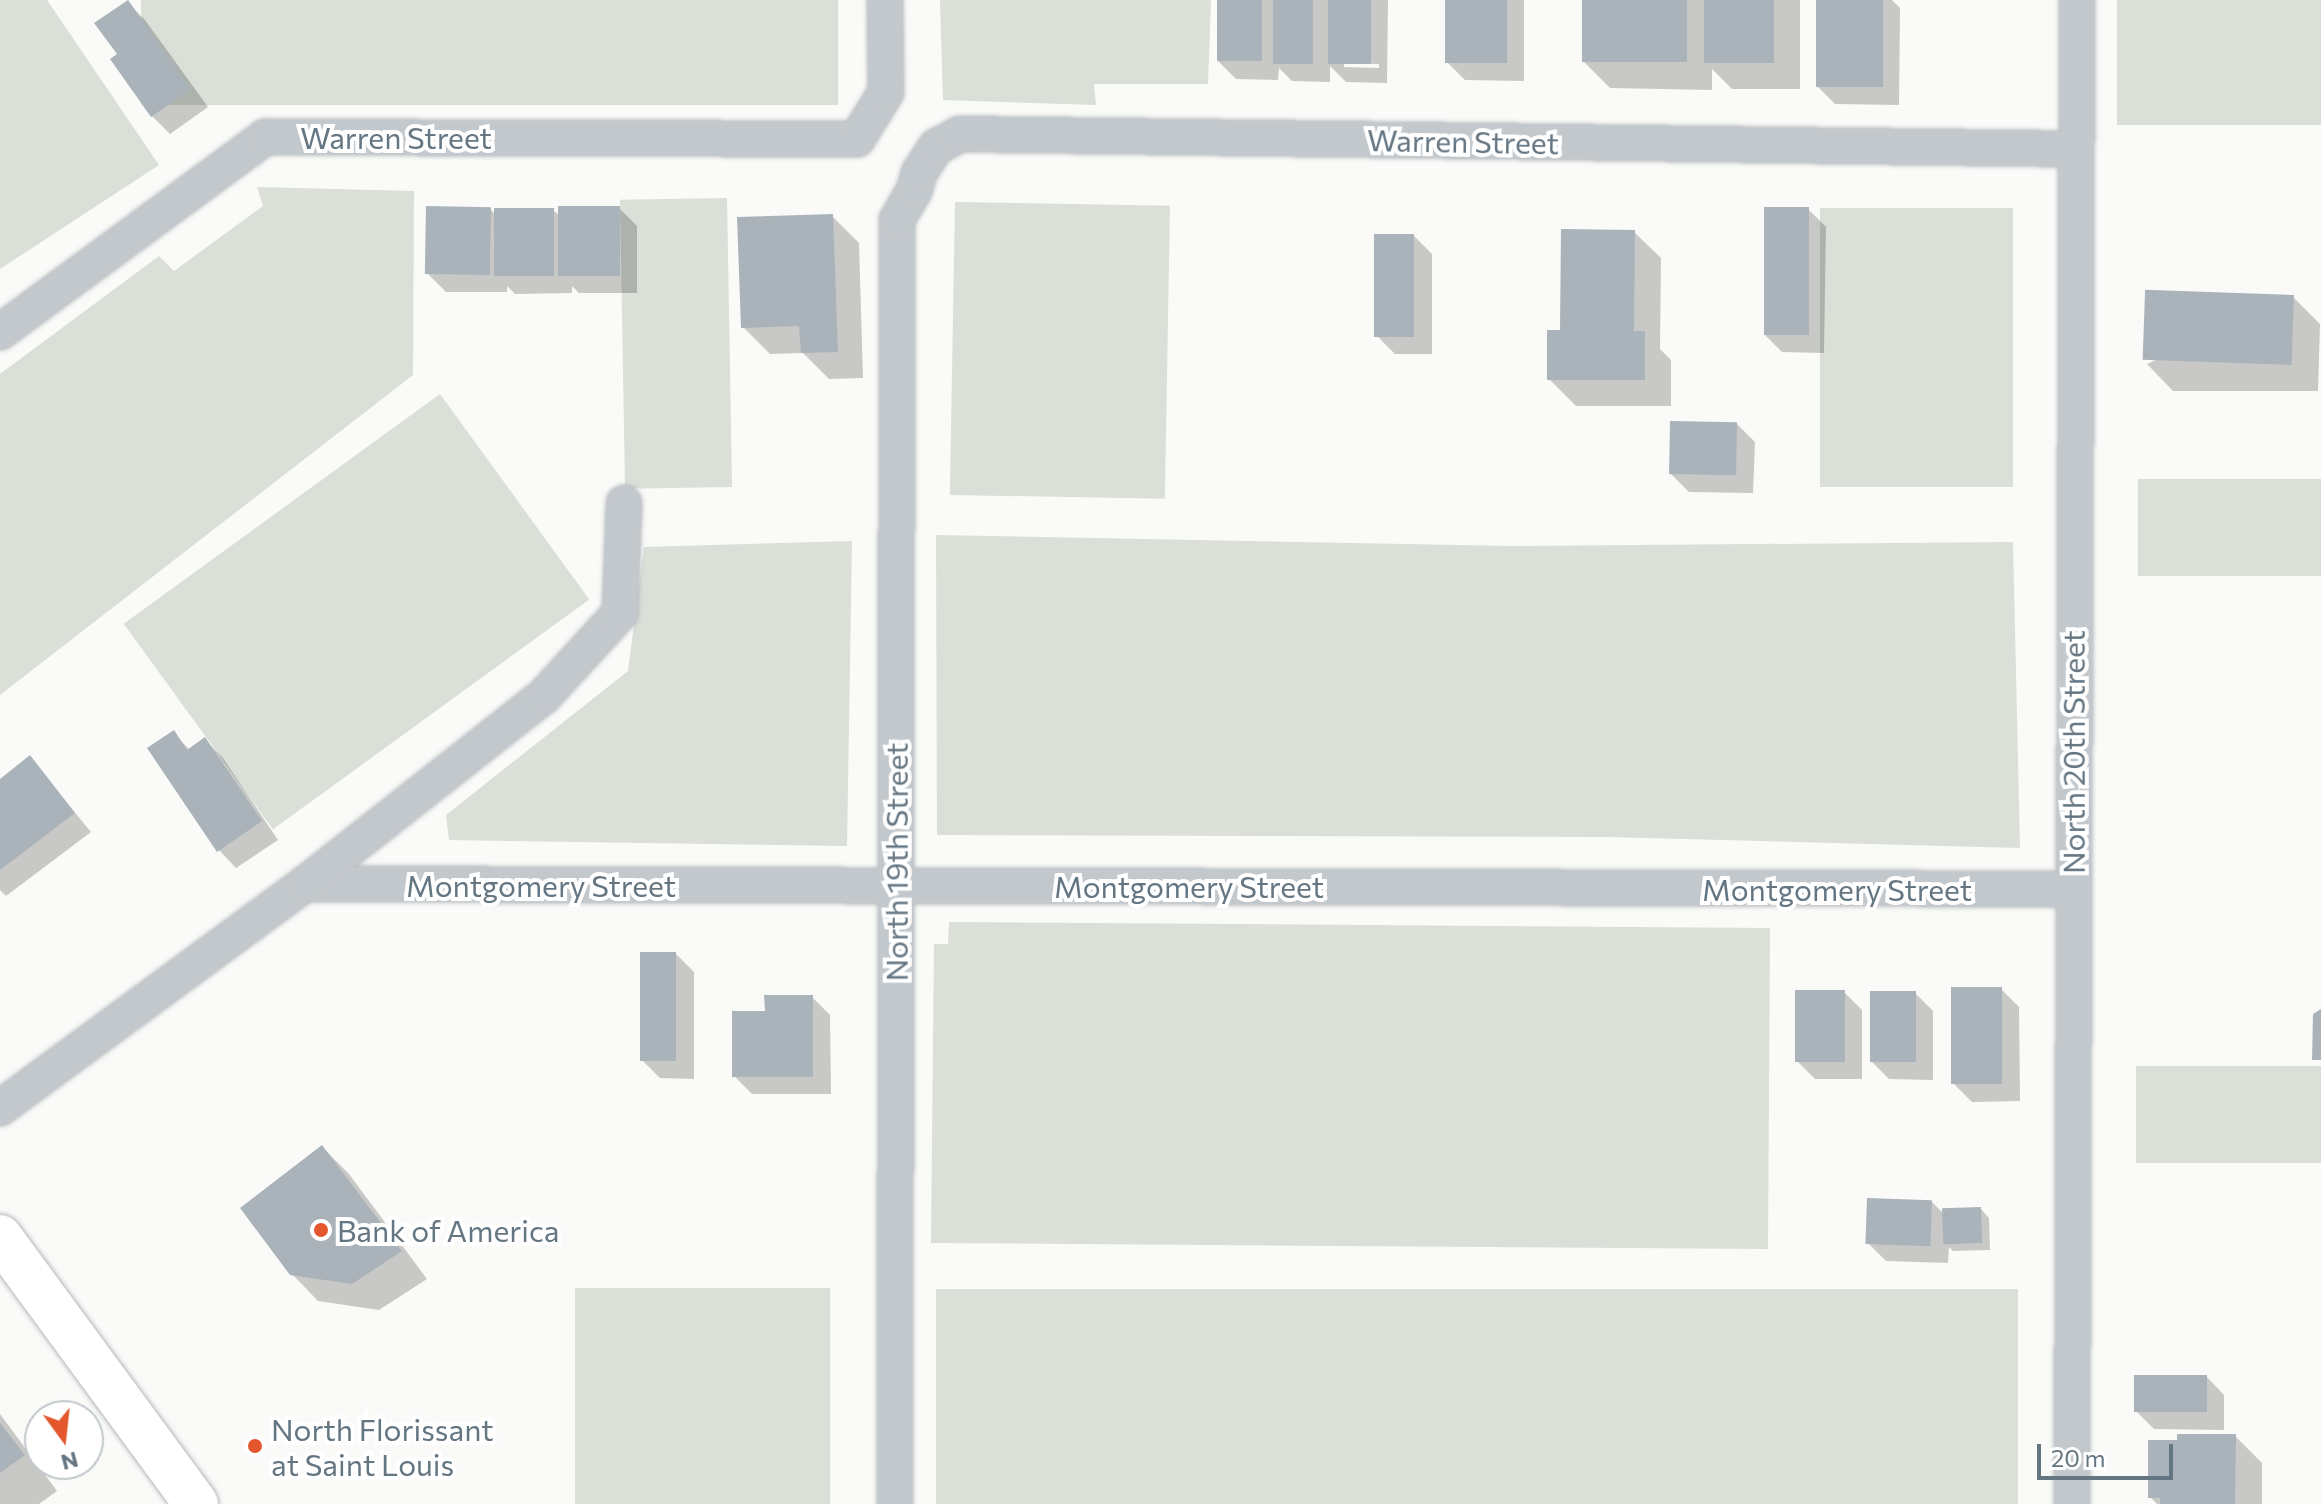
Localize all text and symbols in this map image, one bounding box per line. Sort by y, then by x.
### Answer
street label: Warren Street [300,119,492,155]
street label: Warren Street [1367,121,1559,161]
street label: North 20th Street [2055,630,2091,874]
street label: North 19th Street [878,743,914,981]
street label: Montgomery Street [406,867,676,903]
street label: Montgomery Street [1054,868,1324,904]
street label: Montgomery Street [1702,871,1972,907]
place label: Bank of America [337,1212,559,1248]
marker: Bank of America [312,1221,330,1239]
north arrow [24,1400,104,1480]
place label: North Florissant at Saint Louis [271,1411,494,1482]
scale bar [2041,1428,2177,1478]
marker: North Florissant at Saint Louis [246,1437,264,1455]
text: 20 m [2051,1443,2105,1472]
text: N [58,1447,81,1477]

